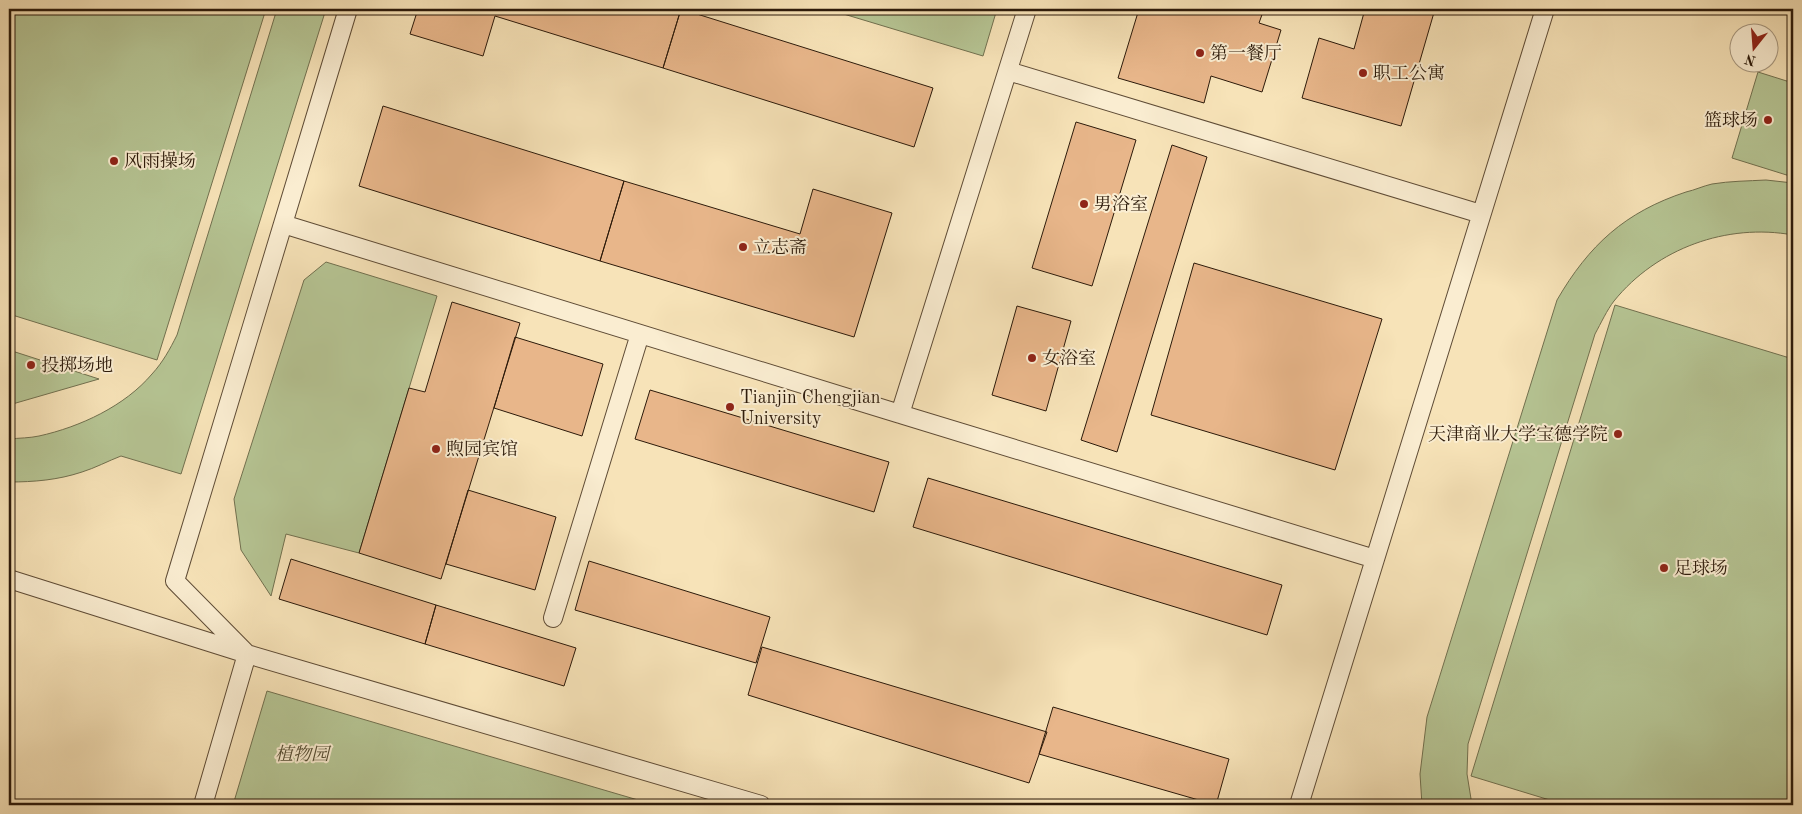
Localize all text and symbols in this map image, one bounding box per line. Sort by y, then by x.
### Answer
north arrow [1730,22,1780,72]
place label: 第一餐厅 [1210,43,1282,63]
marker: 第一餐厅 [1194,47,1206,59]
text: N [1743,51,1758,68]
place label: 职工公寓 [1373,63,1445,83]
marker: 职工公寓 [1357,67,1369,79]
place label: 篮球场 [1704,110,1758,130]
marker: 篮球场 [1762,114,1774,126]
place label: 风雨操场 [124,151,196,171]
marker: 风雨操场 [108,155,120,167]
place label: 男浴室 [1094,194,1148,214]
marker: 男浴室 [1078,198,1090,210]
place label: 立志斋 [753,237,807,257]
marker: 立志斋 [737,241,749,253]
place label: 女浴室 [1042,348,1096,368]
marker: 女浴室 [1026,352,1038,364]
place label: 投掷场地 [41,355,113,375]
marker: 投掷场地 [25,359,37,371]
place label: Tianjin Chengjian University [740,389,881,428]
marker: Tianjin Chengjian University [724,401,736,413]
place label: 天津商业大学宝德学院 [1428,424,1608,444]
marker: 天津商业大学宝德学院 [1612,428,1624,440]
place label: 煦园宾馆 [446,439,518,459]
marker: 煦园宾馆 [430,443,442,455]
place label: 足球场 [1674,559,1728,578]
marker: 足球场 [1658,562,1670,574]
park label: 植物园 [275,744,332,764]

